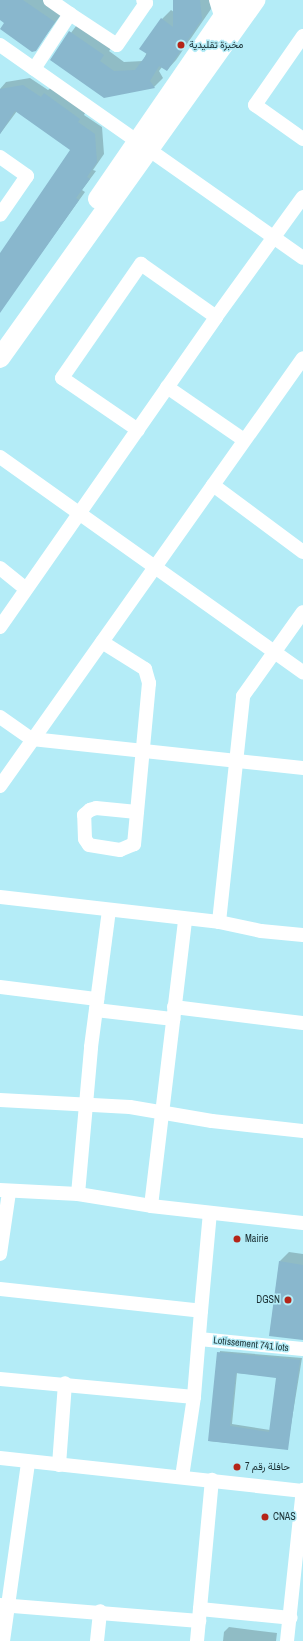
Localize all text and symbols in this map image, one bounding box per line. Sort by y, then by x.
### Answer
place label: مخبزة تقليدية [189,39,243,51]
marker: مخبزة تقليدية [176,40,186,50]
place label: Mairie [245,1233,268,1245]
marker: Mairie [232,1234,242,1244]
place label: DGSN [256,1294,280,1306]
marker: DGSN [283,1295,293,1305]
street label: Lotissement 741 lots [213,1334,289,1354]
place label: حافلة رقم 7 [245,1461,290,1473]
marker: حافلة رقم 7 [232,1462,242,1472]
place label: CNAS [273,1511,296,1523]
marker: CNAS [260,1512,270,1522]

